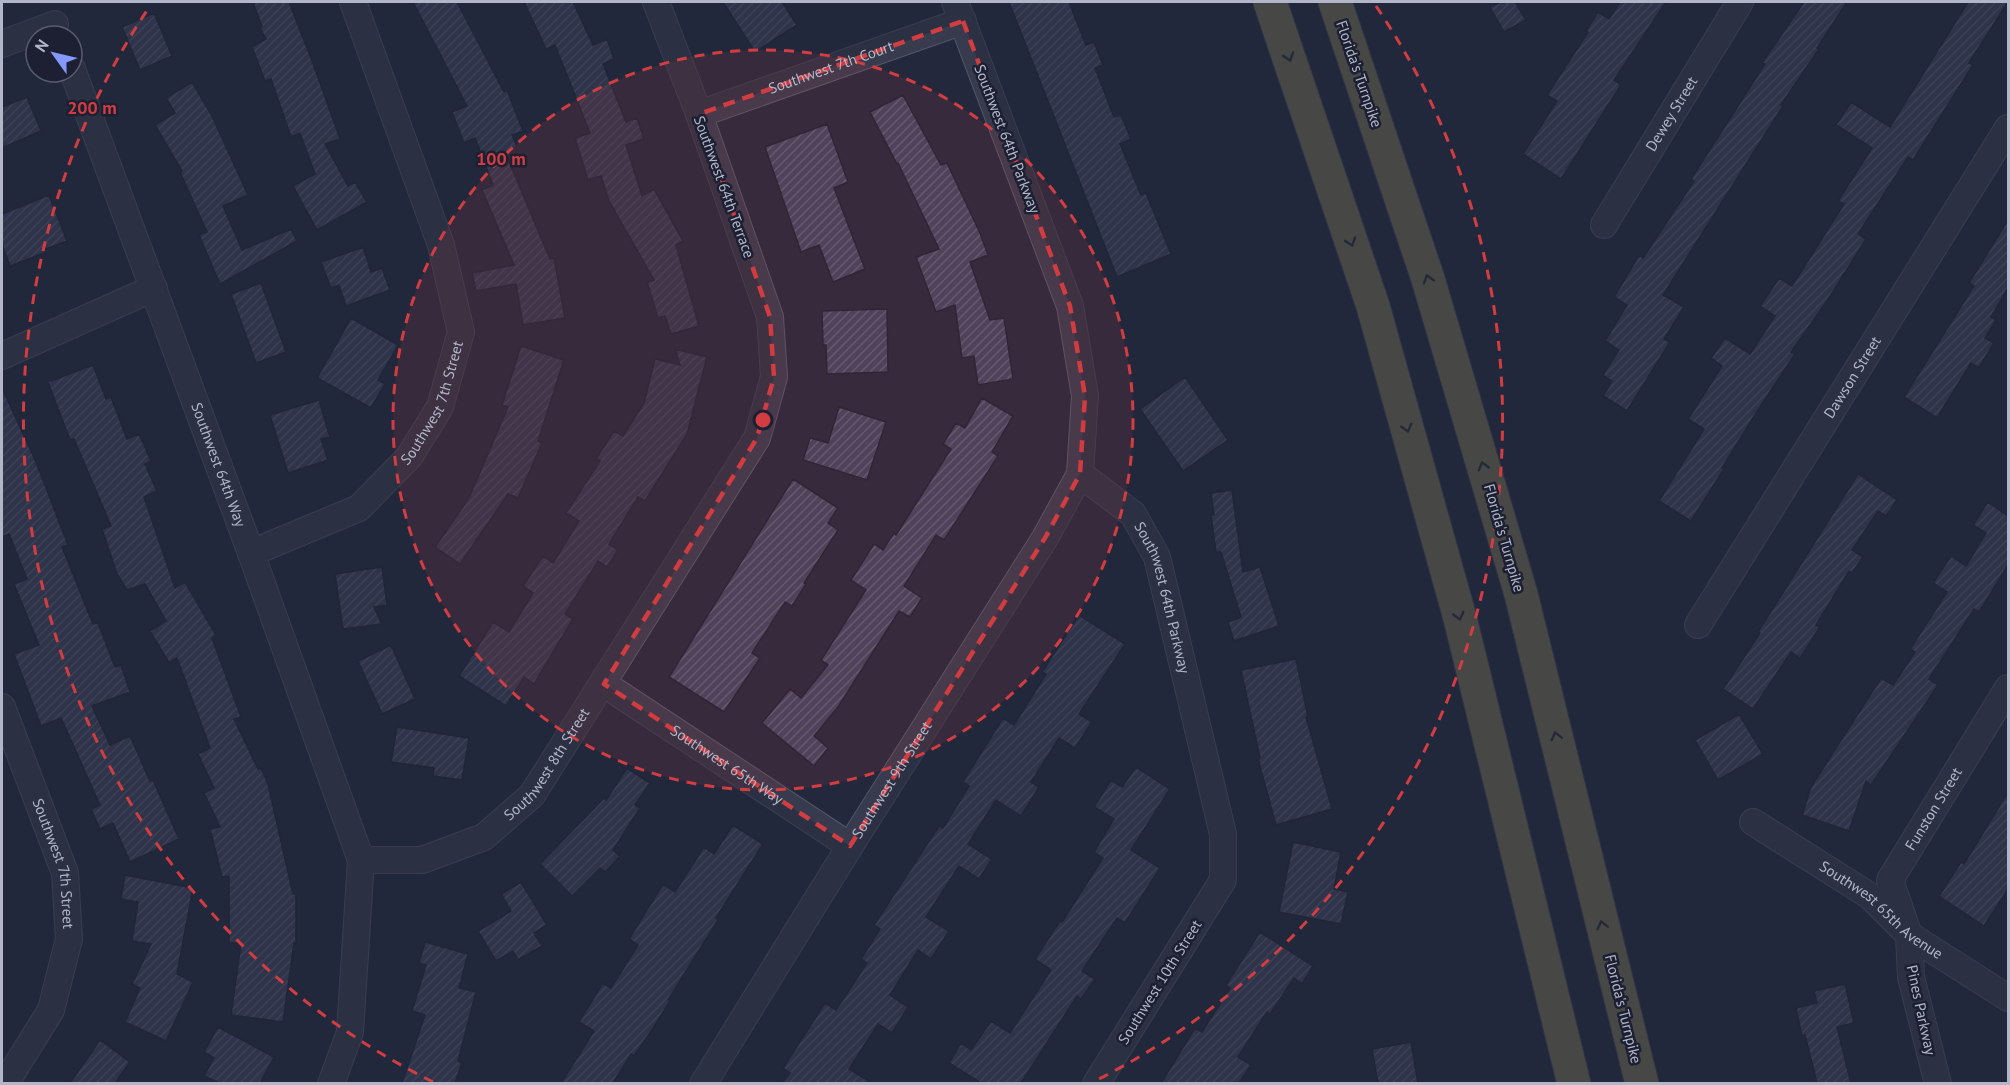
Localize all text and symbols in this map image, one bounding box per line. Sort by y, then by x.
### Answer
street label: Florida's Turnpike [1332,18,1387,130]
north arrow [24,24,84,84]
text: N [30,36,53,56]
street label: Southwest 7th Court [766,36,896,98]
one-way arrow [1281,51,1294,62]
street label: Southwest 64th Parkway [970,62,1045,216]
street label: Dewey Street [1641,73,1701,155]
text: 200 m [67,96,117,119]
street label: Southwest 64th Terrace [690,113,759,261]
text: 100 m [476,147,526,170]
one-way arrow [1344,236,1356,247]
one-way arrow [1423,274,1435,285]
street label: Dawson Street [1819,332,1885,422]
street label: Southwest 7th Street [396,339,467,469]
street label: Southwest 64th Way [187,400,250,529]
centre of rings [753,410,773,430]
one-way arrow [1400,422,1412,433]
one-way arrow [1478,461,1490,472]
street label: Florida's Turnpike [1480,482,1529,594]
street label: Southwest 64th Parkway [1130,518,1194,675]
one-way arrow [1452,611,1465,621]
street label: Southwest 8th Street [500,704,593,824]
street label: Southwest 9th Street [847,717,936,842]
street label: Southwest 65th Way [667,720,787,808]
one-way arrow [1550,731,1563,741]
street label: Funston Street [1901,764,1966,854]
street label: Southwest 7th Street [29,796,78,929]
street label: Southwest 65th Avenue [1816,856,1947,963]
street label: Southwest 10th Street [1114,916,1206,1048]
one-way arrow [1597,920,1610,930]
street label: Florida's Turnpike [1601,952,1646,1065]
street label: Pines Parkway [1903,963,1940,1057]

